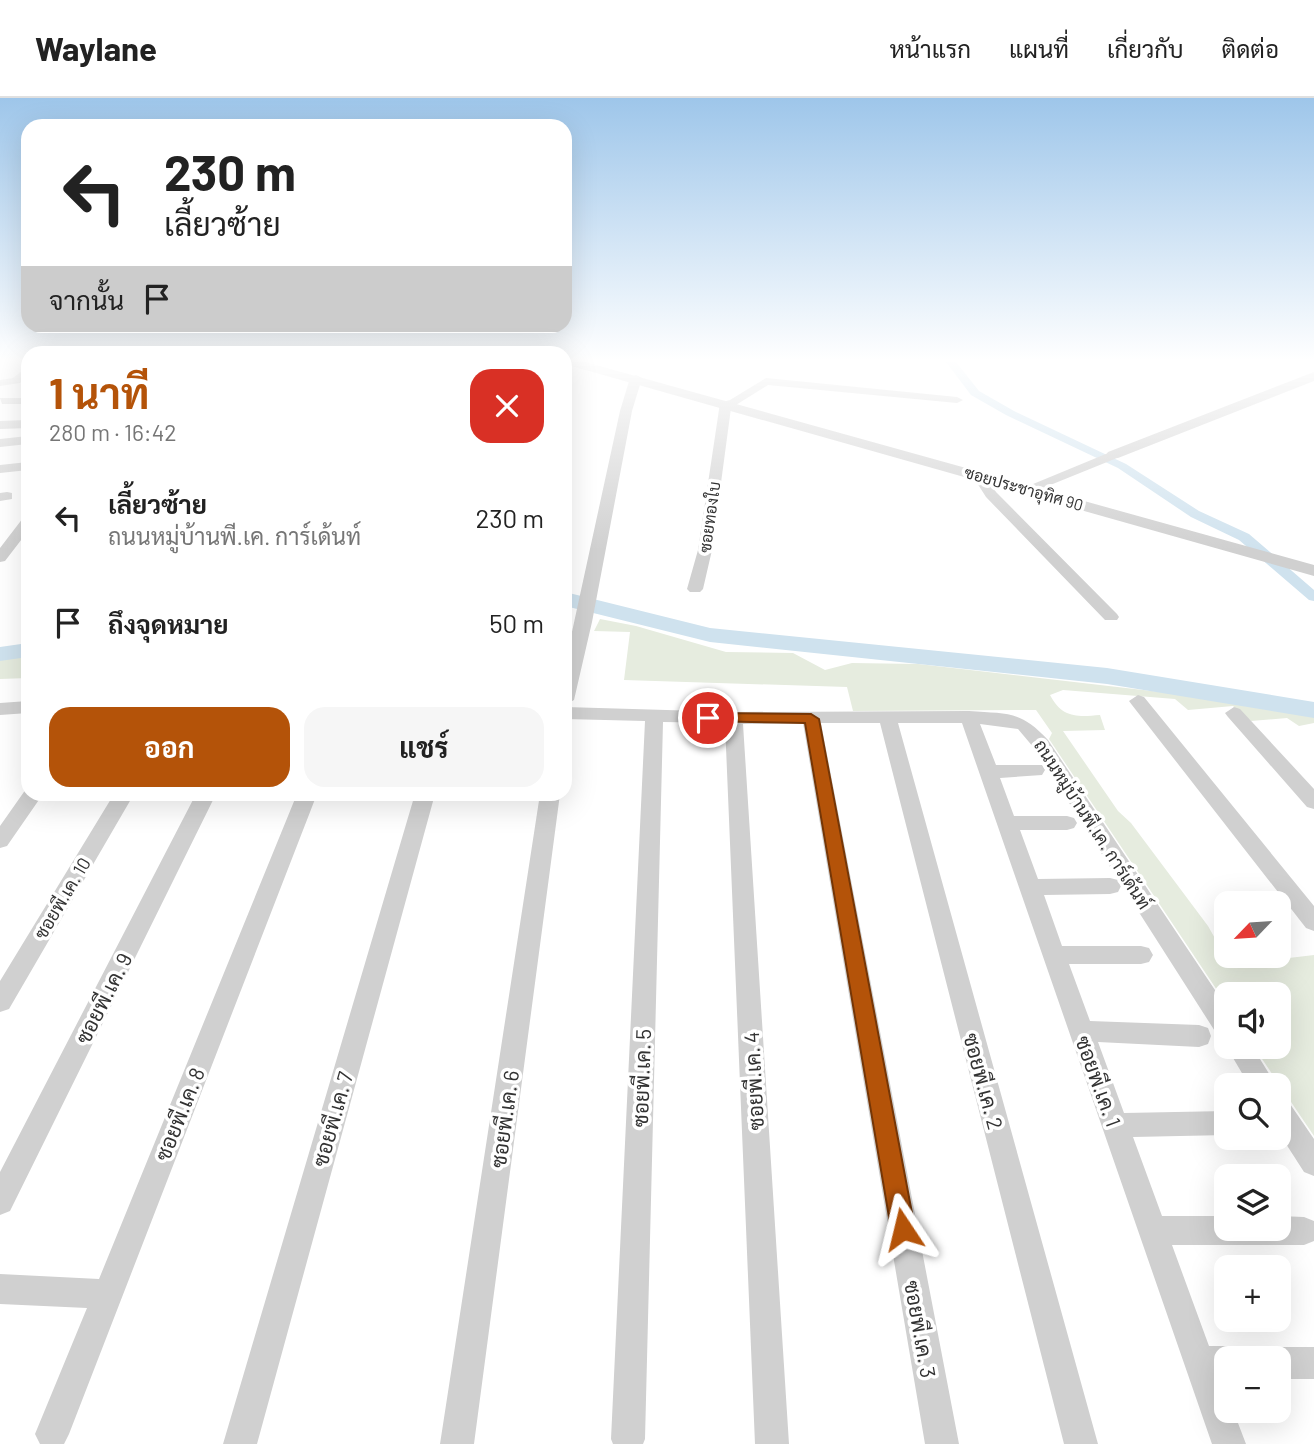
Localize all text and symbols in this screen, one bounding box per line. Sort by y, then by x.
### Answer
text: Waylane [35,28,157,68]
text: หน้าแรก [890,34,971,63]
text: แผนที่ [1009,34,1069,63]
text: เกี่ยวกับ [1107,34,1184,63]
text: ติดต่อ [1222,34,1279,63]
text: 230 m [164,142,296,201]
icon: left [49,147,140,238]
text: เลี้ยวซ้าย [164,204,281,242]
icon: arrive [138,280,176,318]
text: จากนั้น [49,284,124,315]
text: 1 นาที [49,367,149,417]
button: close [470,369,544,443]
text: 280 m · 16:42 [49,418,177,446]
street label: ซอยประชาอุทิศ 90 [962,462,1086,517]
street label: ซอยทองใบ [694,480,723,554]
text: เลี้ยวซ้าย [108,488,207,519]
icon: left [49,499,87,537]
text: 230 m [475,502,544,533]
text: ถนนหมู่บ้านพี.เค. การ์เด้นท์ [108,522,361,550]
icon: arrive [49,604,87,642]
text: 50 m [489,607,544,638]
text: ถึงจุดหมาย [108,608,229,639]
pin [678,688,738,748]
icon: arrive [689,699,727,737]
button: ออก [49,707,290,787]
button: แชร์ [304,707,544,787]
street label: ถนนหมู่บ้านพี.เค. การ์เด้นท์ [1027,734,1157,915]
street label: ซอยพี.เค. 10 [28,853,95,943]
north arrow [1214,891,1292,968]
map controls [1214,891,1291,1423]
street label: ซอยพี.เค. 9 [70,948,136,1048]
button: sound [1214,982,1291,1059]
street label: ซอยพี.เค. 5 [627,1028,655,1128]
street label: ซอยพี.เค. 2 [959,1030,1009,1132]
street label: ซอยพี.เค. 4 [738,1031,768,1131]
street label: ซอยพี.เค. 1 [1071,1032,1127,1130]
street label: ซอยพี.เค. 8 [149,1064,209,1164]
street label: ซอยพี.เค. 7 [307,1069,357,1169]
street label: ซอยพี.เค. 6 [485,1069,523,1169]
button: search [1214,1073,1291,1150]
button: layers [1214,1164,1291,1241]
position arrow [866,1192,940,1266]
button: + [1214,1255,1291,1332]
street label: ซอยพี.เค. 3 [900,1278,942,1380]
button: − [1214,1346,1291,1423]

